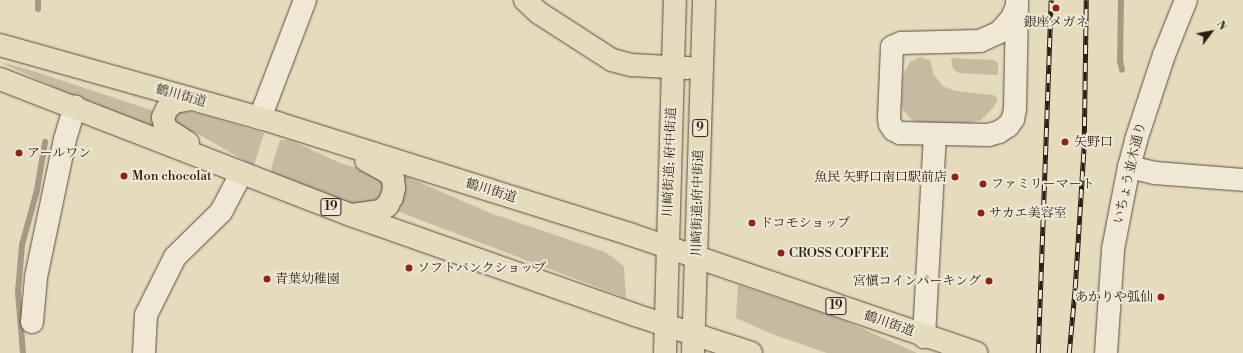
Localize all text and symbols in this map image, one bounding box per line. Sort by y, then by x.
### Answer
marker: 銀座メガネ [1051,3,1061,13]
north arrow [1191,12,1231,52]
place label: 銀座メガネ [1024,14,1088,30]
text: N [1213,18,1229,33]
street label: 鶴川街道 [154,82,208,110]
street label: 川崎街道; 府中街道 [660,107,680,217]
road number: 9 [692,118,708,138]
street label: いちょう並木通り [1111,121,1149,225]
place label: 矢野口 [1074,134,1113,150]
marker: 矢野口 [1059,136,1071,148]
place label: アールワン [27,145,92,161]
marker: アールワン [14,148,24,158]
street label: 川崎街道:府中街道 [689,149,707,257]
place label: Mon chocolat [132,168,212,184]
place label: 魚民 矢野口南口駅前店 [814,169,947,185]
marker: Mon chocolat [119,171,129,181]
marker: 魚民 矢野口南口駅前店 [950,172,960,182]
street label: 鶴川街道 [464,176,518,206]
place label: ファミリーマート [991,176,1095,192]
marker: ファミリーマート [978,179,988,189]
road number: 19 [320,197,342,217]
place label: サカエ美容室 [989,205,1067,221]
marker: サカエ美容室 [976,208,986,218]
place label: ドコモショップ [760,215,851,231]
marker: ドコモショップ [747,218,757,228]
place label: CROSS COFFEE [789,245,889,261]
marker: CROSS COFFEE [776,248,786,258]
place label: ソフトバンクショップ [417,260,547,276]
marker: ソフトバンクショップ [404,263,414,273]
place label: 青葉幼稚園 [275,271,340,287]
place label: 宮愼コインパーキング [851,273,981,289]
marker: 青葉幼稚園 [262,274,272,284]
marker: 宮愼コインパーキング [984,276,994,286]
place label: あかりや弧仙 [1075,289,1153,305]
marker: あかりや弧仙 [1156,292,1166,302]
road number: 19 [825,296,847,316]
street label: 鶴川街道 [862,308,916,340]

